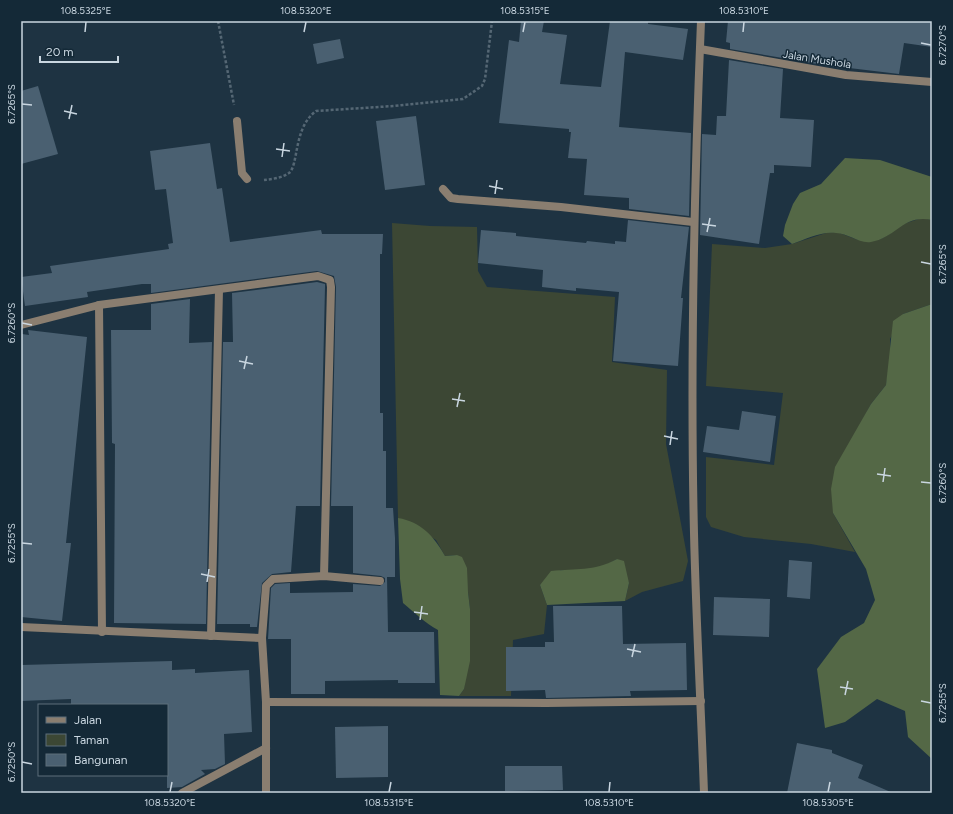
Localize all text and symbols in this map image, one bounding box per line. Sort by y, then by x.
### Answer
text: 108.5325°E [61,4,112,17]
text: 108.5320°E [280,4,332,17]
text: 108.5315°E [500,4,550,17]
text: 108.5310°E [719,4,769,17]
text: 6.7270°S [936,25,949,65]
scale bar [40,38,118,64]
text: 20 m [46,45,74,59]
street label: Jalan Mushola [782,48,852,71]
text: 6.7265°S [5,84,18,124]
text: 6.7265°S [936,244,949,284]
text: 6.7260°S [5,303,18,343]
text: 6.7260°S [936,463,949,503]
text: 6.7255°S [5,523,18,563]
text: 6.7255°S [936,683,949,723]
legend [38,704,168,776]
text: Jalan [74,713,102,727]
text: Taman [74,733,109,747]
text: 6.7250°S [5,742,18,782]
text: Bangunan [74,753,128,767]
text: 108.5320°E [144,796,196,809]
text: 108.5315°E [364,796,414,809]
text: 108.5310°E [584,796,634,809]
text: 108.5305°E [802,796,854,809]

